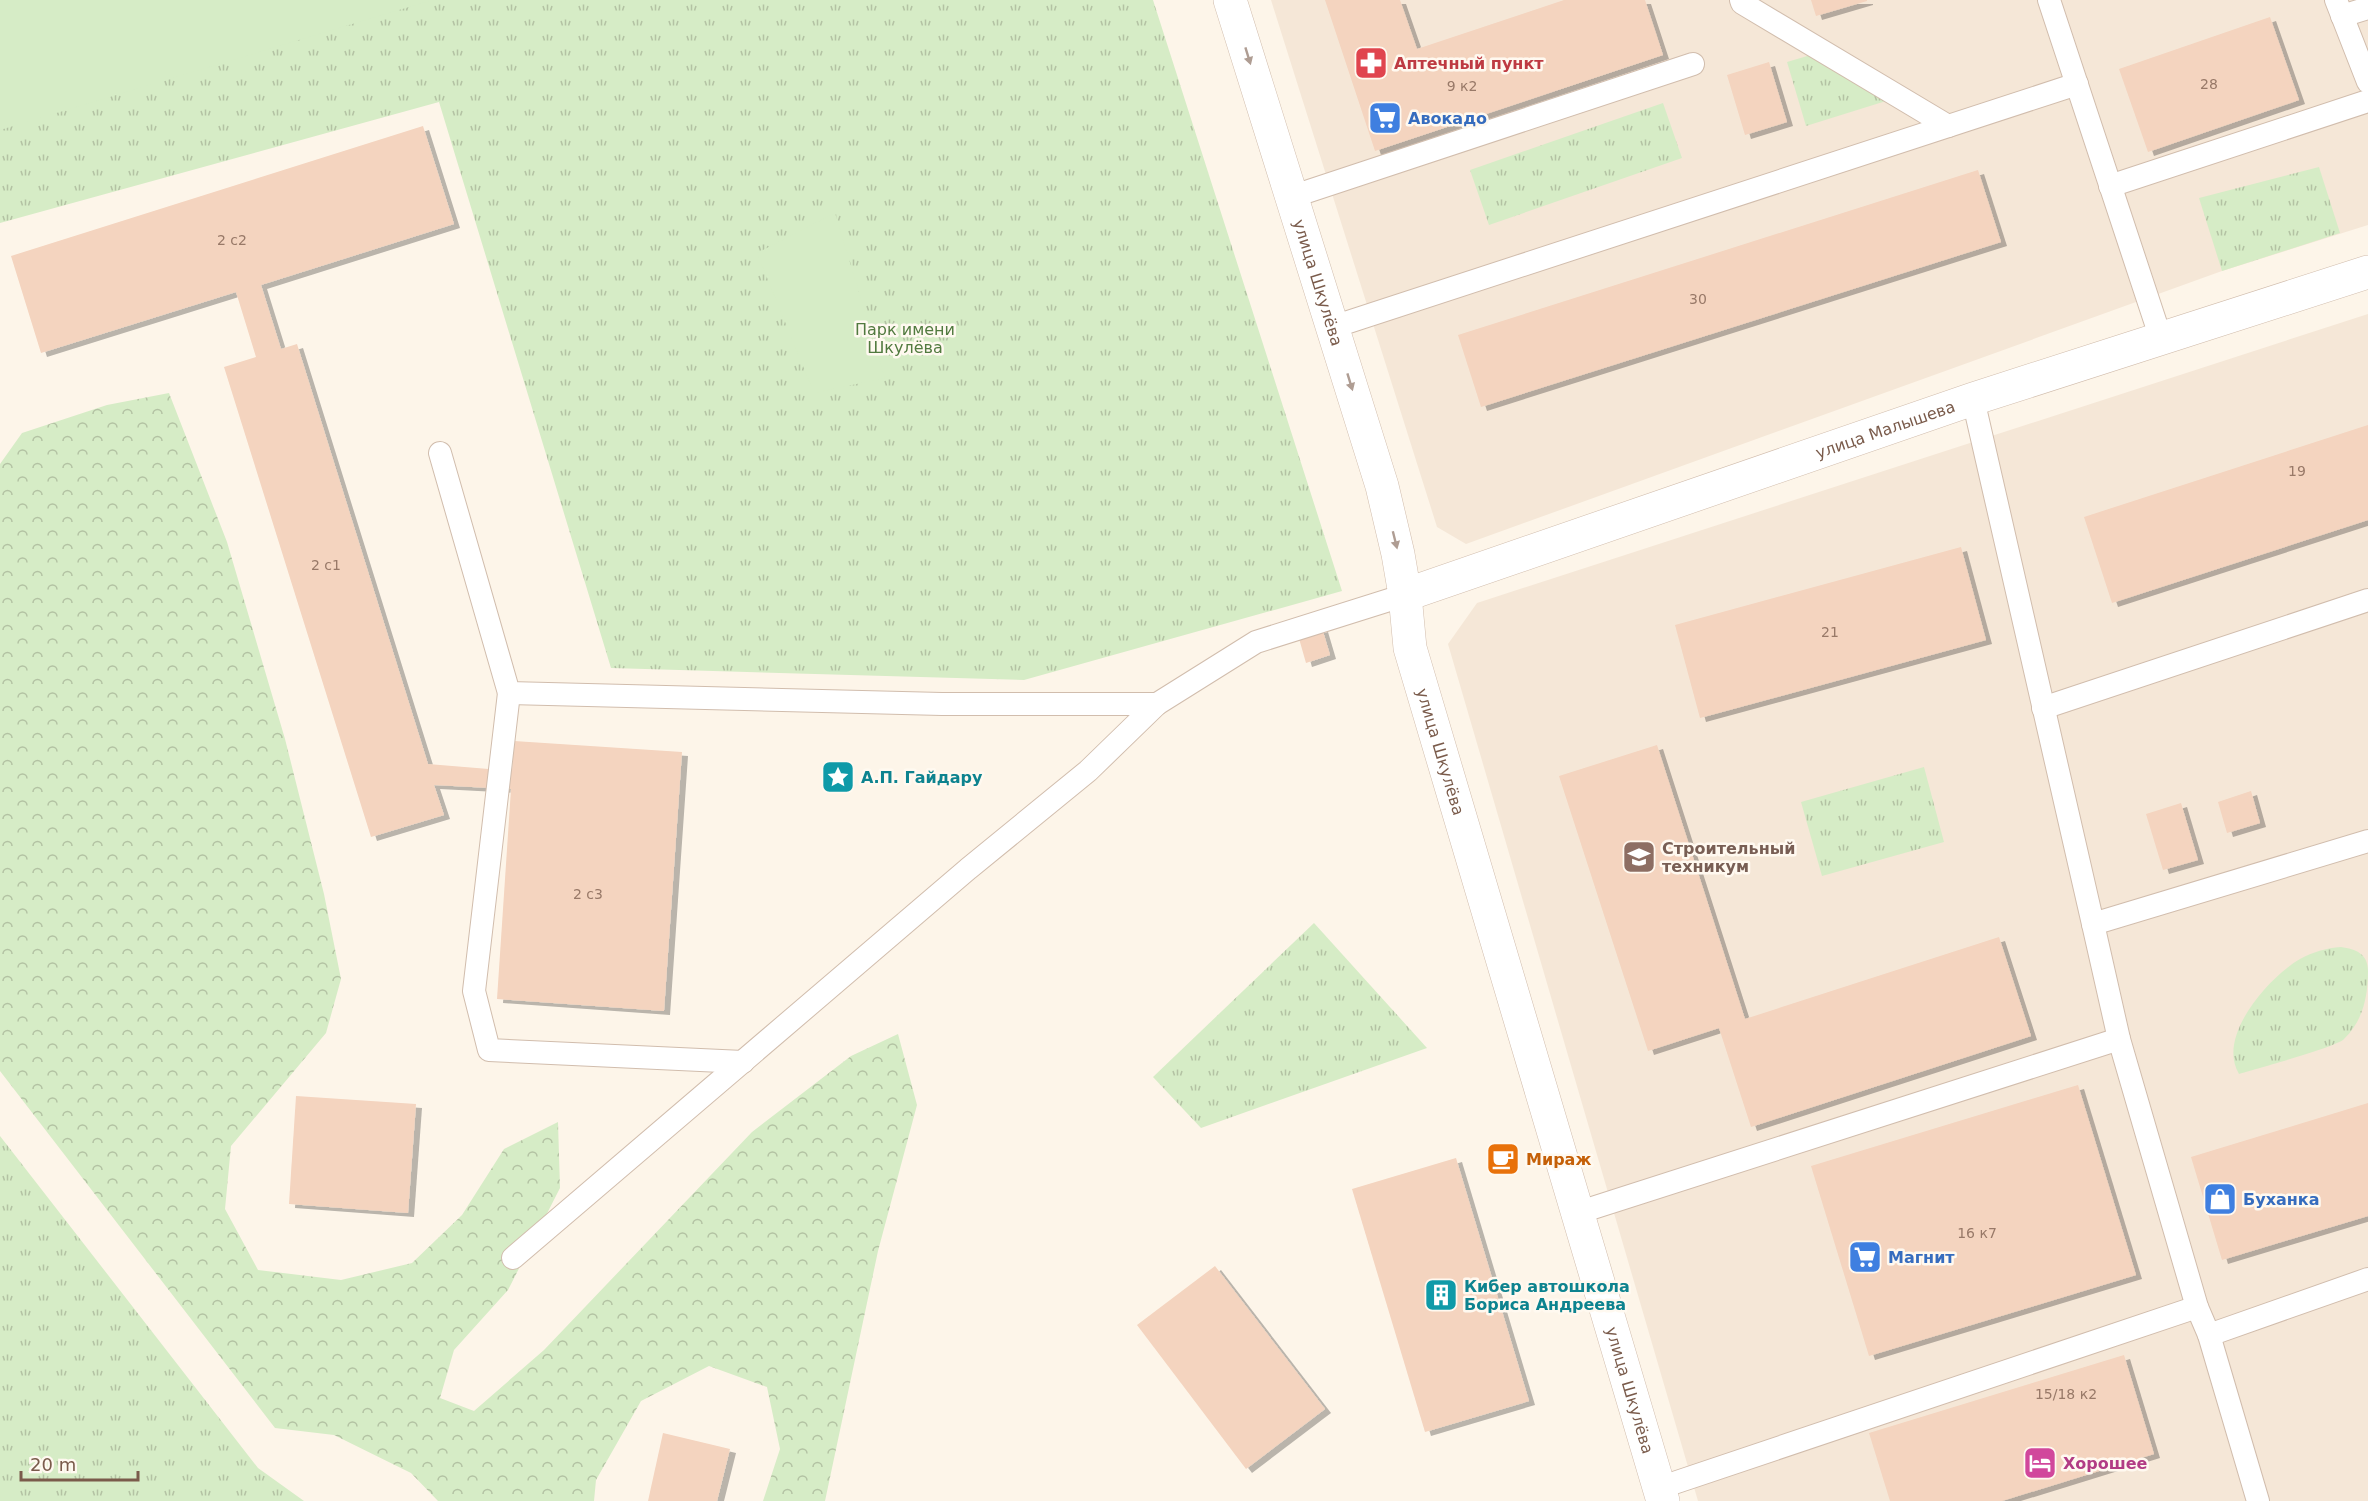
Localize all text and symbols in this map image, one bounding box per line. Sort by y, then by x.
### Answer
pharmacy icon: Аптечный пункт [1353,45,1389,81]
one-way arrow [1244,47,1253,65]
place label: Аптечный пункт [1394,54,1544,73]
house number: 28 [2200,76,2218,92]
house number: 9 к2 [1447,78,1477,94]
supermarket icon: Авокадо [1367,100,1403,136]
place label: Авокадо [1408,109,1487,128]
street label: улица Шкулёва [1290,217,1347,348]
house number: 2 с2 [217,232,247,248]
house number: 30 [1689,291,1707,307]
park label: Парк имени Шкулёва [855,320,955,357]
one-way arrow [1346,373,1355,391]
street label: улица Малышева [1813,396,1957,462]
house number: 19 [2288,463,2306,479]
one-way arrow [1390,531,1400,549]
house number: 2 с1 [311,557,341,573]
house number: 21 [1821,624,1839,640]
street label: улица Шкулёва [1413,686,1469,817]
place icon: А.П. Гайдару [820,759,856,795]
place label: А.П. Гайдару [861,768,983,787]
school or university icon: Строительный техникум [1621,839,1657,875]
place label: Строительный техникум [1662,839,1795,876]
house number: 2 с3 [573,886,603,902]
cafe icon: Мираж [1485,1141,1521,1177]
place label: Мираж [1526,1150,1591,1169]
shop icon: Буханка [2202,1181,2238,1217]
place label: Буханка [2243,1190,2319,1209]
house number: 16 к7 [1957,1225,1997,1241]
supermarket icon: Магнит [1847,1239,1883,1275]
place label: Магнит [1888,1248,1955,1267]
building icon: Кибер автошкола Бориса Андреева [1423,1277,1459,1313]
place label: Кибер автошкола Бориса Андреева [1464,1277,1630,1314]
street label: улица Шкулёва [1602,1324,1658,1456]
house number: 15/18 к2 [2035,1386,2097,1402]
scale bar [21,1444,138,1482]
hotel icon: Хорошее [2022,1445,2058,1481]
text: 20 m [30,1454,76,1475]
place label: Хорошее [2063,1454,2148,1473]

